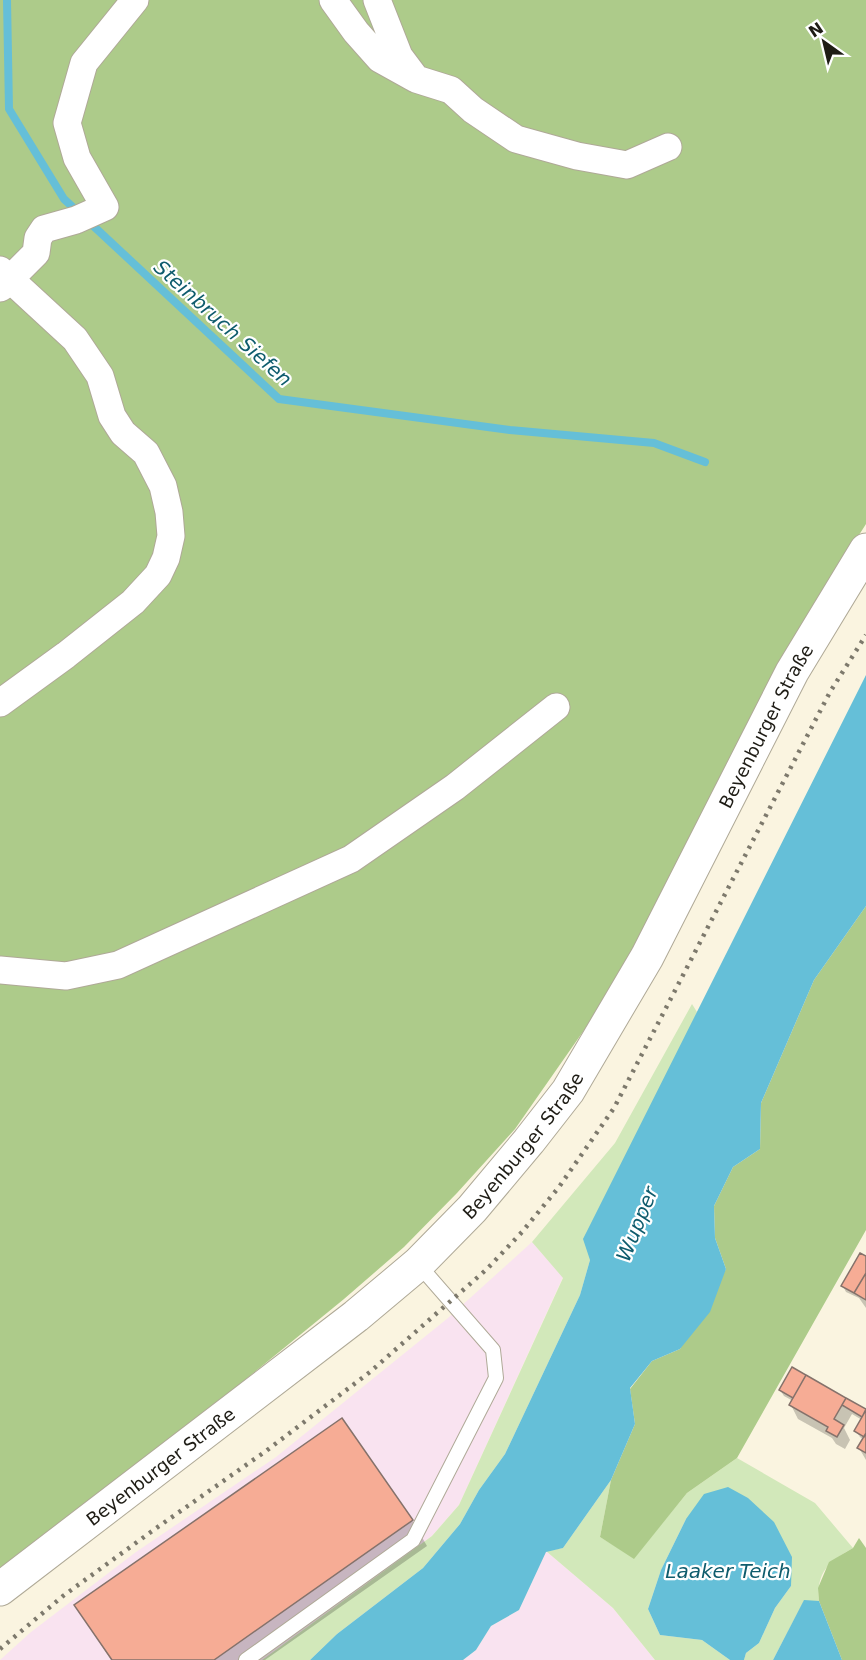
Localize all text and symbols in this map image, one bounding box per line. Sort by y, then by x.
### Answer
north arrow [794,12,854,72]
text: N [805,18,827,42]
water label: Steinbruch Siefen [149,255,297,391]
street label: Beyenburger Straße [714,640,817,811]
street label: Beyenburger Straße [458,1068,587,1223]
water label: Wupper [611,1182,663,1265]
street label: Beyenburger Straße [82,1403,239,1530]
water label: Laaker Teich [665,1559,791,1583]

